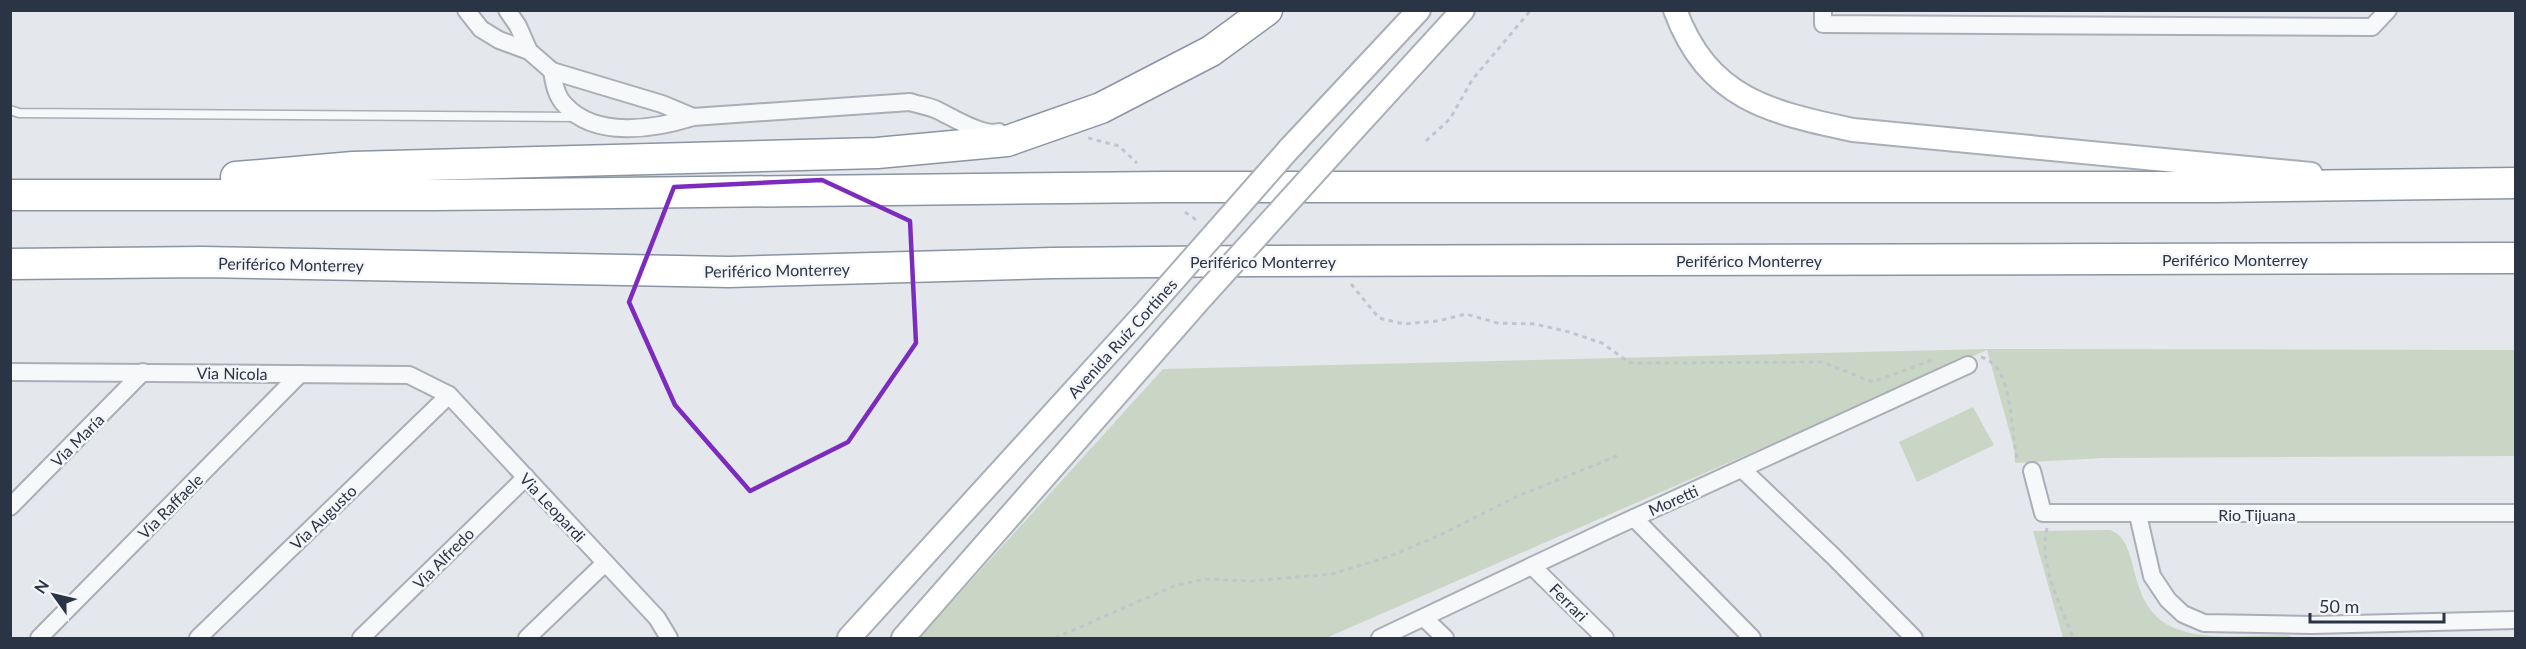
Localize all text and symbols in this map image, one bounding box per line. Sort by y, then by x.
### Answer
street label: Periférico Monterrey [2162,250,2309,269]
street label: Periférico Monterrey [1676,251,1823,270]
street label: Periférico Monterrey [1190,252,1337,271]
street label: Periférico Monterrey [218,253,365,275]
street label: Periférico Monterrey [704,259,851,281]
street label: Avenida Ruíz Cortines [1063,274,1181,402]
street label: Via Nicola [196,363,268,383]
street label: Via María [47,410,107,470]
street label: Via Leopardi [516,469,590,545]
street label: Via Raffaele [134,470,206,542]
street label: Via Augusto [286,481,360,553]
street label: Moretti [1645,481,1701,519]
street label: Rio Tijuana [2218,505,2296,524]
street label: Via Alfredo [409,524,477,592]
north arrow [24,565,84,625]
text: N [30,576,52,597]
street label: Ferrari [1546,579,1592,625]
scale bar [2310,586,2444,624]
text: 50 m [2319,595,2359,617]

